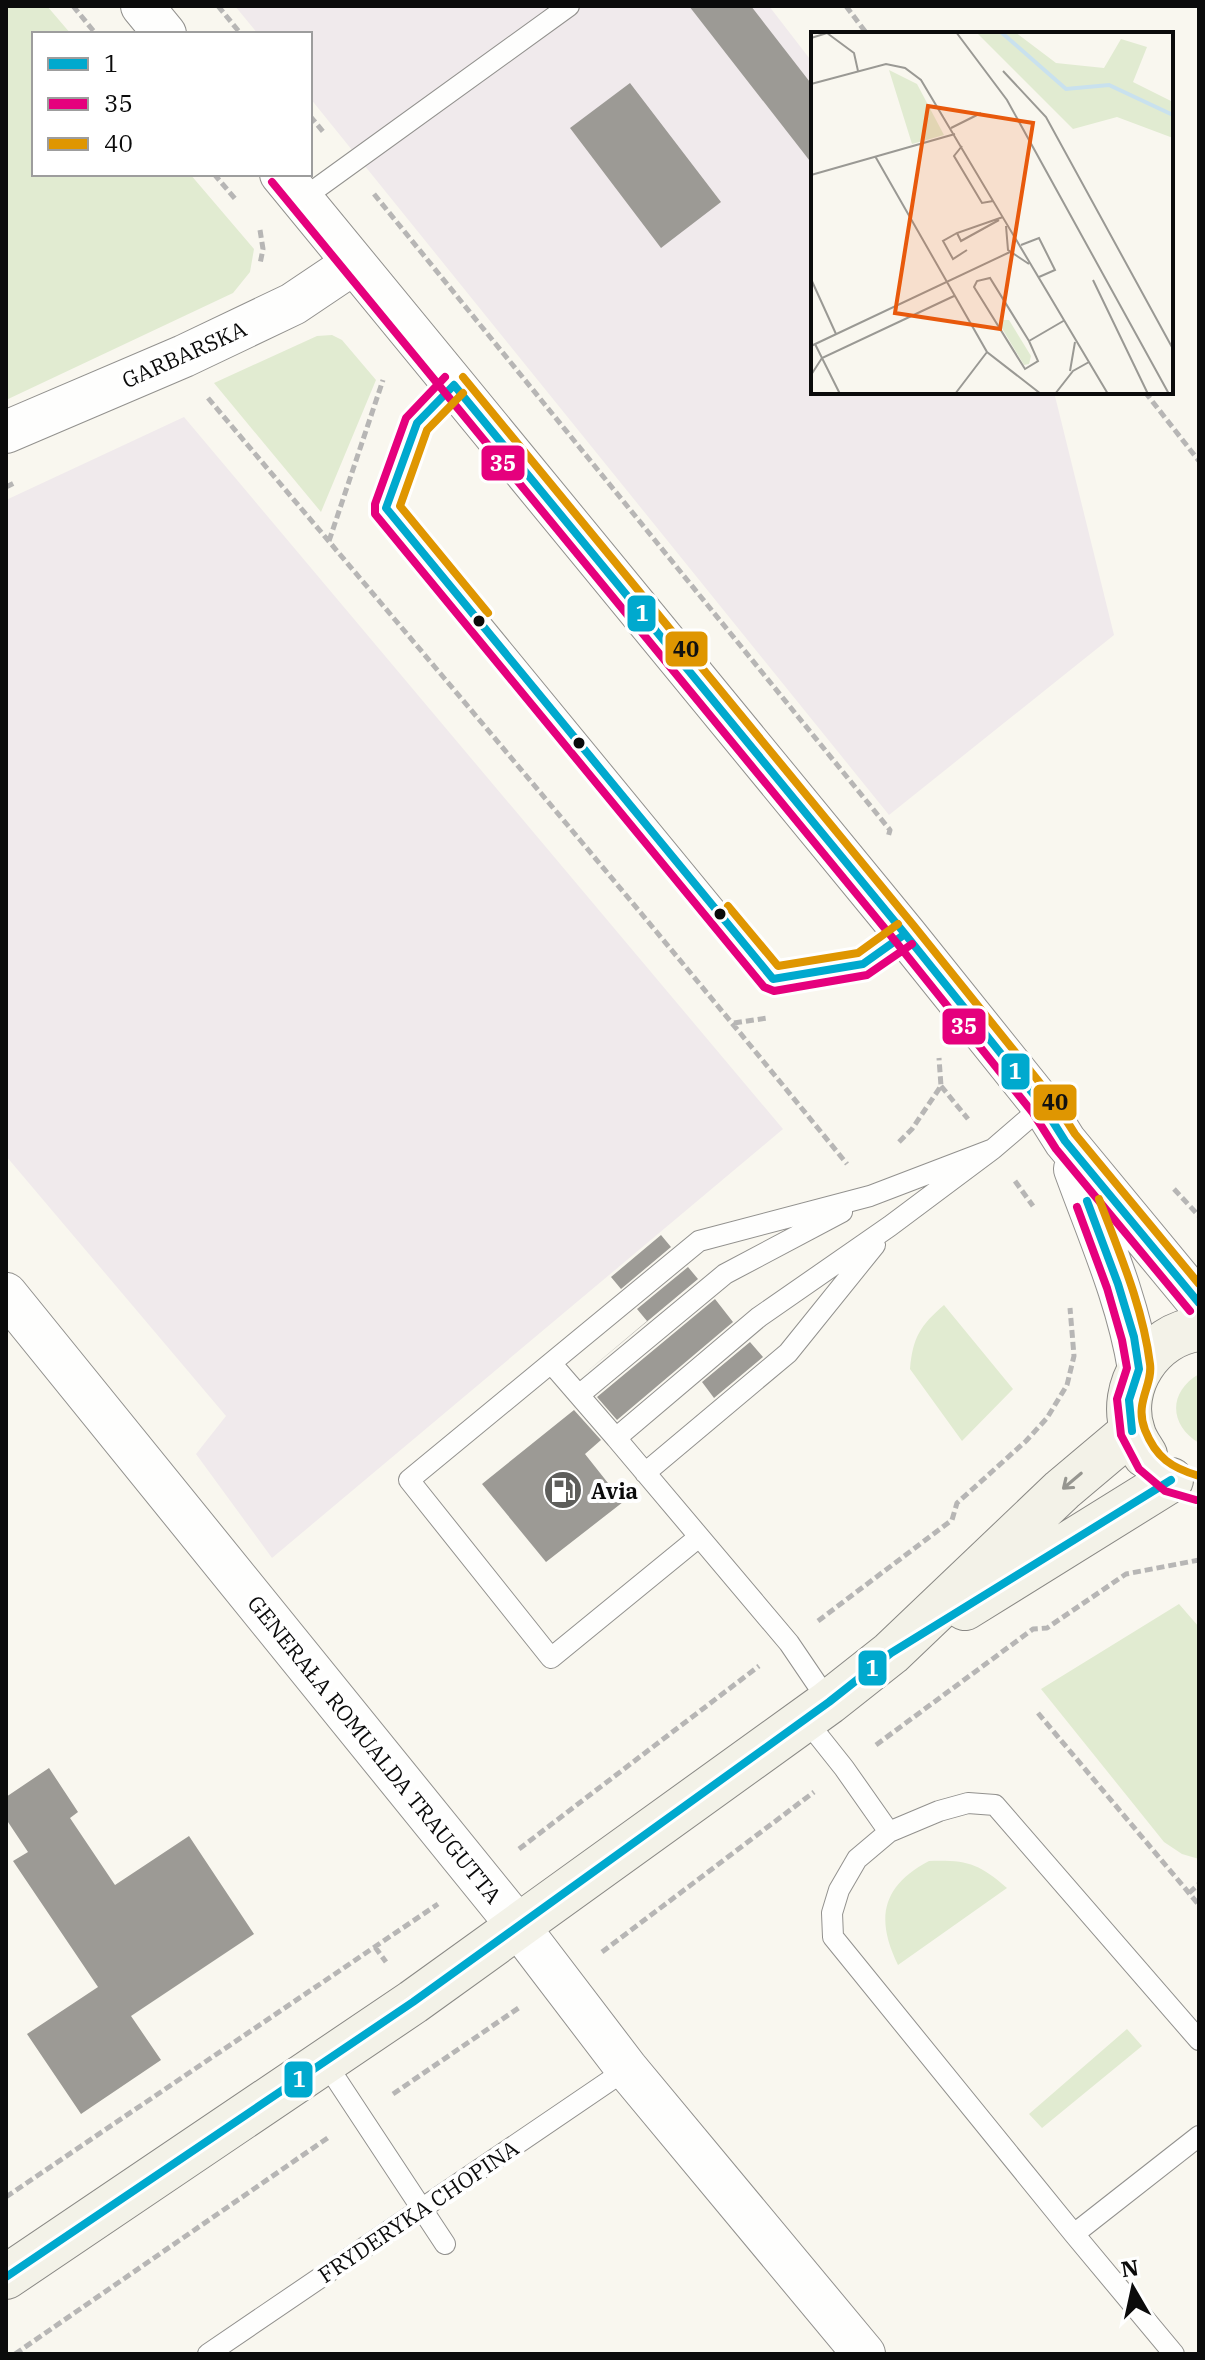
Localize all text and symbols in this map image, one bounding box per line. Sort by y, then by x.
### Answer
legend [32,32,312,176]
inset map [811,32,1173,394]
text: 1 [104,47,118,79]
text: 35 [104,87,133,119]
text: 40 [104,127,133,159]
street label: GARBARSKA [117,314,251,394]
line badge: 35 [480,444,526,482]
text: 35 [490,448,516,477]
line badge: 1 [626,594,657,633]
text: 1 [635,598,649,627]
unlabelled marker [471,613,487,629]
line badge: 40 [664,630,709,668]
text: 40 [673,634,699,663]
unlabelled marker [571,735,587,751]
unlabelled marker [712,906,728,922]
line badge: 35 [941,1007,987,1046]
text: 35 [951,1011,977,1040]
line badge: 1 [1000,1052,1031,1091]
text: 1 [1008,1056,1022,1085]
line badge: 40 [1032,1083,1078,1122]
text: 40 [1042,1087,1068,1116]
fuel station icon: Avia [542,1469,584,1511]
one-way arrow [1063,1472,1083,1490]
place label: Avia [591,1476,638,1505]
street label: GENERAŁA ROMUALDA TRAUGUTTA [242,1589,508,1909]
line badge: 1 [857,1649,888,1687]
text: 1 [865,1653,879,1682]
line badge: 1 [283,2060,314,2099]
text: 1 [292,2064,306,2093]
street label: FRYDERYKA CHOPINA [312,2133,524,2289]
north arrow [1093,2248,1173,2328]
text: N [1119,2252,1141,2283]

